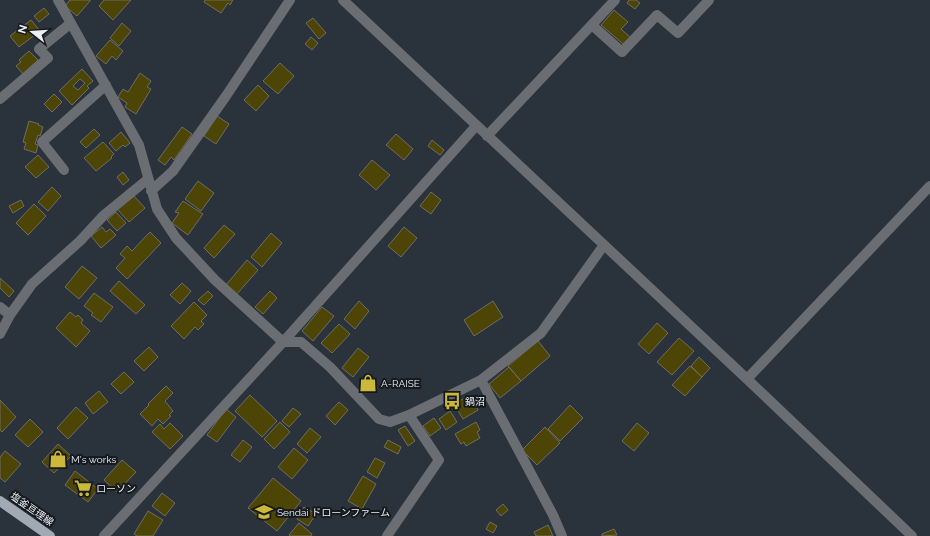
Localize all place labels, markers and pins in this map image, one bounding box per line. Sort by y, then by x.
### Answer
shop icon: A-RAISE [358,373,378,393]
place label: A-RAISE [381,378,420,389]
bus stop icon: 鍋沼 [442,391,462,411]
place label: 鍋沼 [465,396,485,407]
shop icon: M's works [48,449,68,469]
place label: M's works [71,454,116,465]
supermarket icon: ローソン [73,478,93,498]
place label: ローソン [96,483,136,494]
school or university icon: Sendai ドローンファーム [254,502,274,522]
place label: Sendai ドローンファーム [277,507,390,518]

